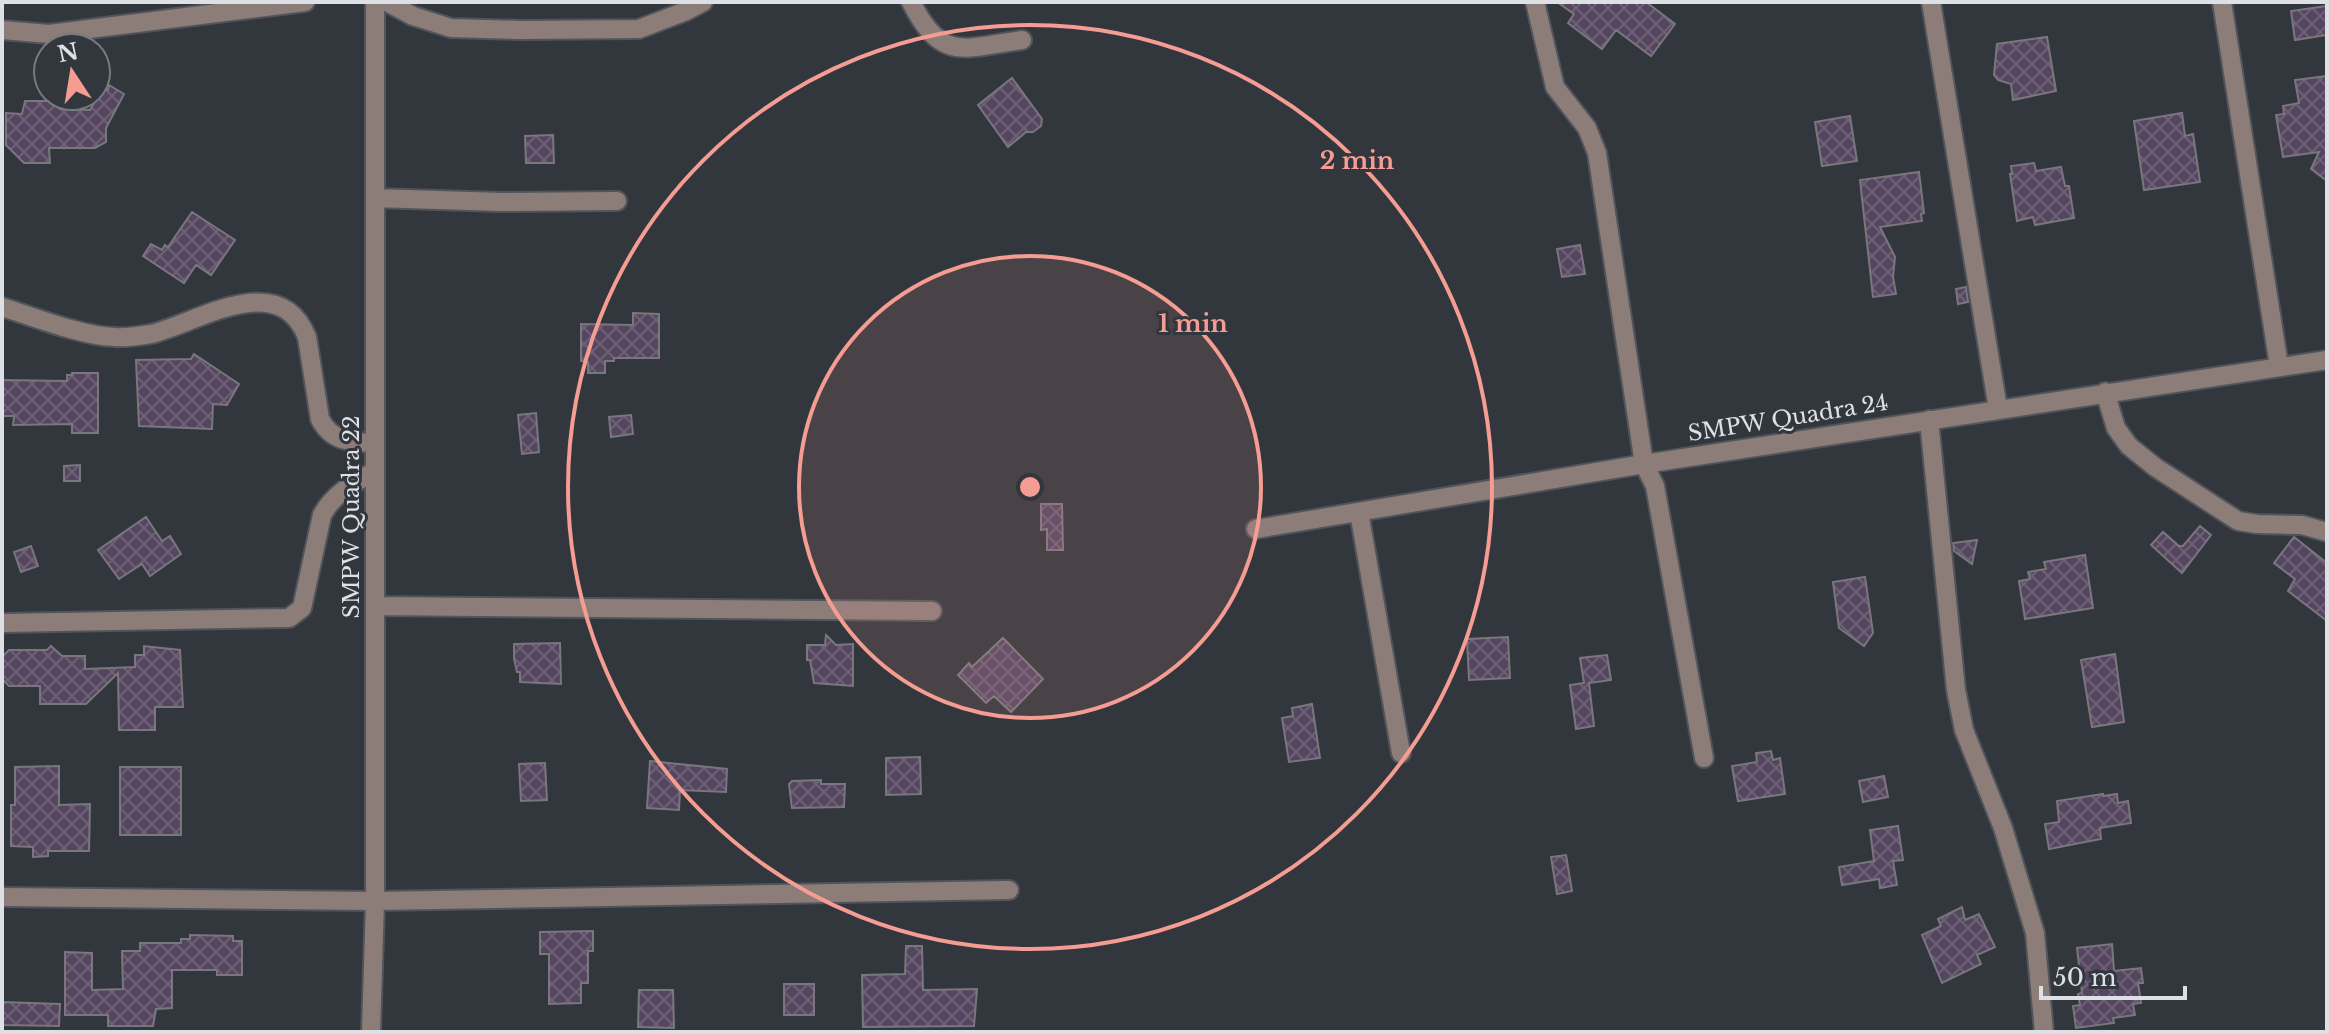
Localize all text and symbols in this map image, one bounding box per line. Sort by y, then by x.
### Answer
north arrow [32,32,112,112]
text: N [55,38,81,68]
text: 2 min [1320,146,1395,175]
text: 1 min [1158,309,1228,338]
street label: SMPW Quadra 24 [1686,389,1890,447]
street label: SMPW Quadra 22 [338,415,365,619]
centre of rings [1016,473,1044,501]
scale bar [2041,950,2185,1000]
text: 50 m [2053,963,2117,992]

